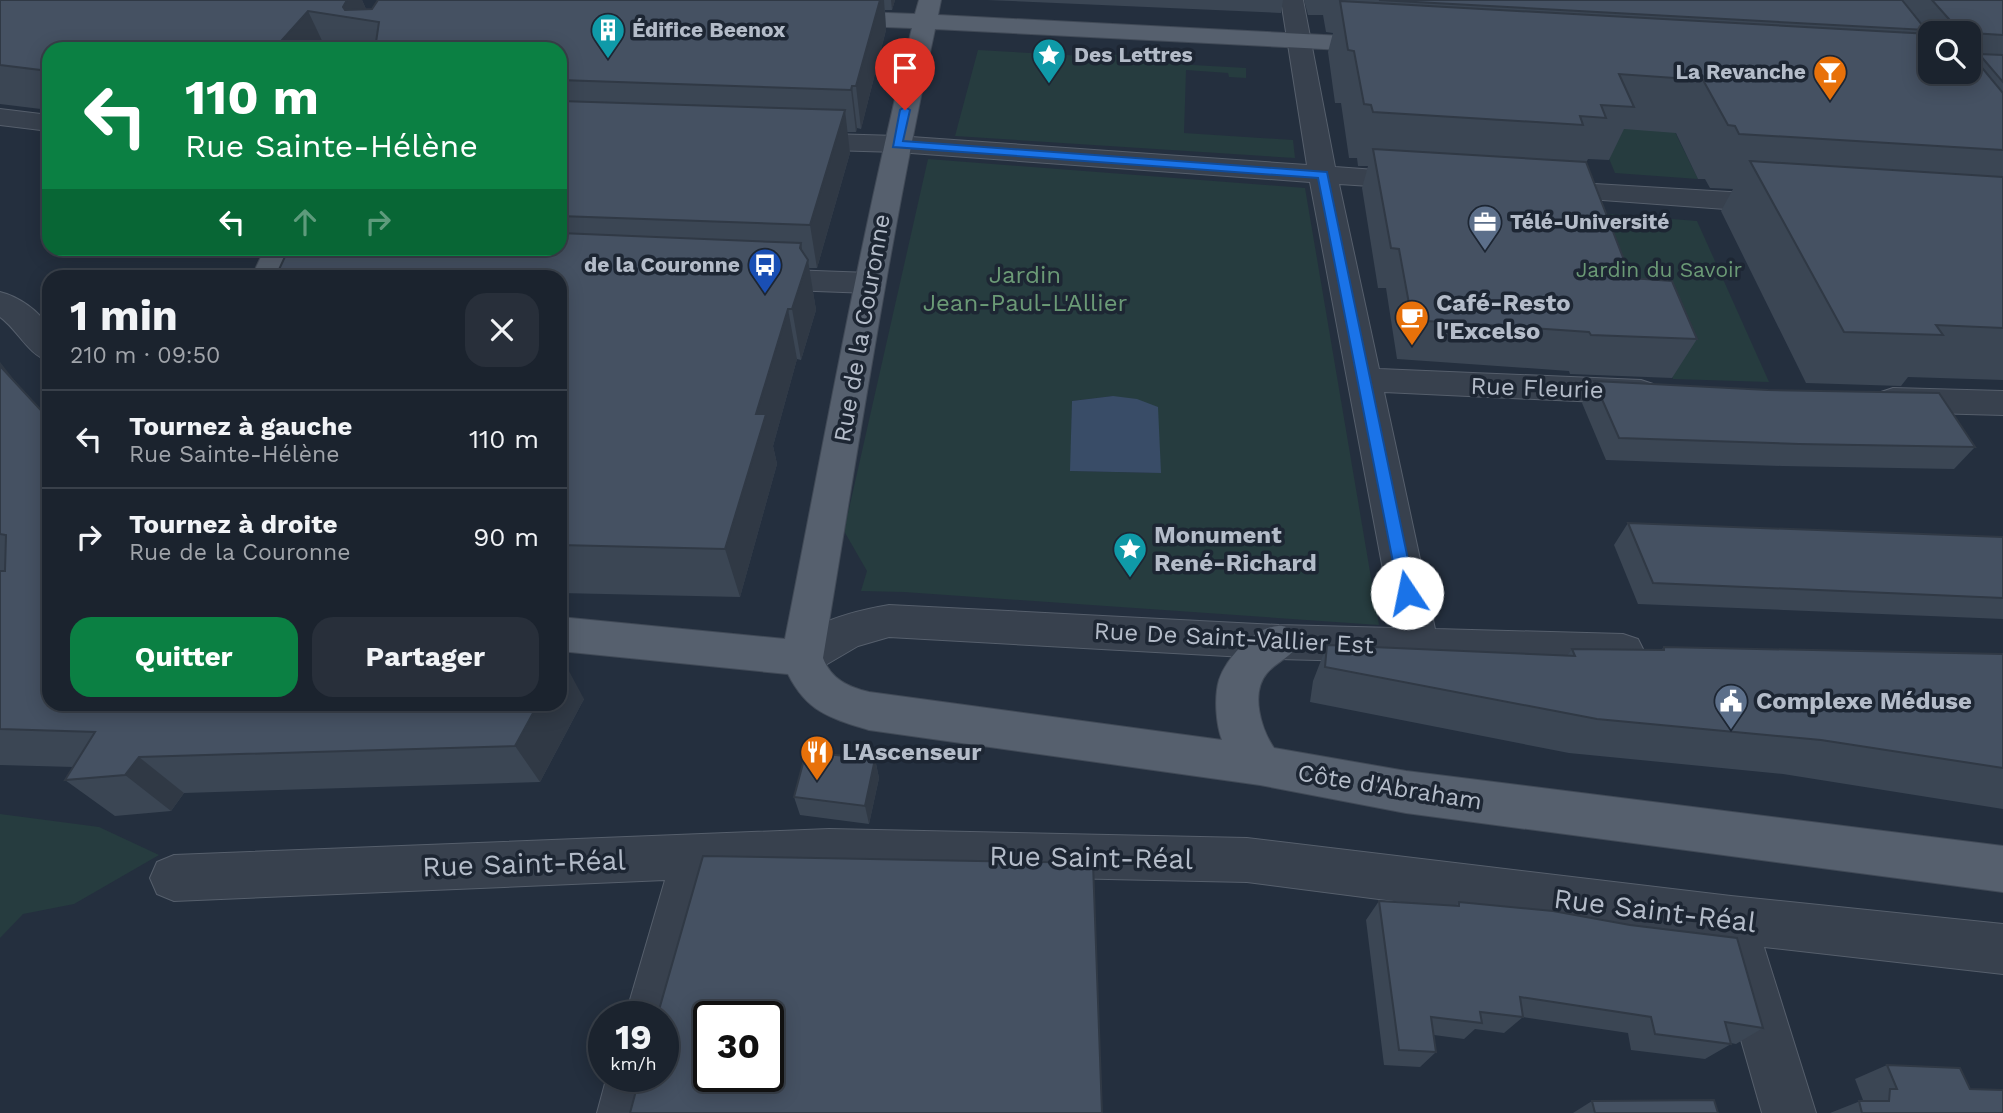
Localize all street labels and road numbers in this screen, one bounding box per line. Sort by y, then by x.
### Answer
street label: Rue de la Couronne [828,212,896,444]
street label: Rue Fleurie [1470,372,1604,404]
street label: Rue De Saint-Vallier Est [1093,617,1375,659]
street label: Côte d'Abraham [1296,759,1484,815]
street label: Rue Saint-Réal [989,839,1194,876]
street label: Rue Saint-Réal [422,843,627,884]
street label: Rue Saint-Réal [1552,882,1759,939]

